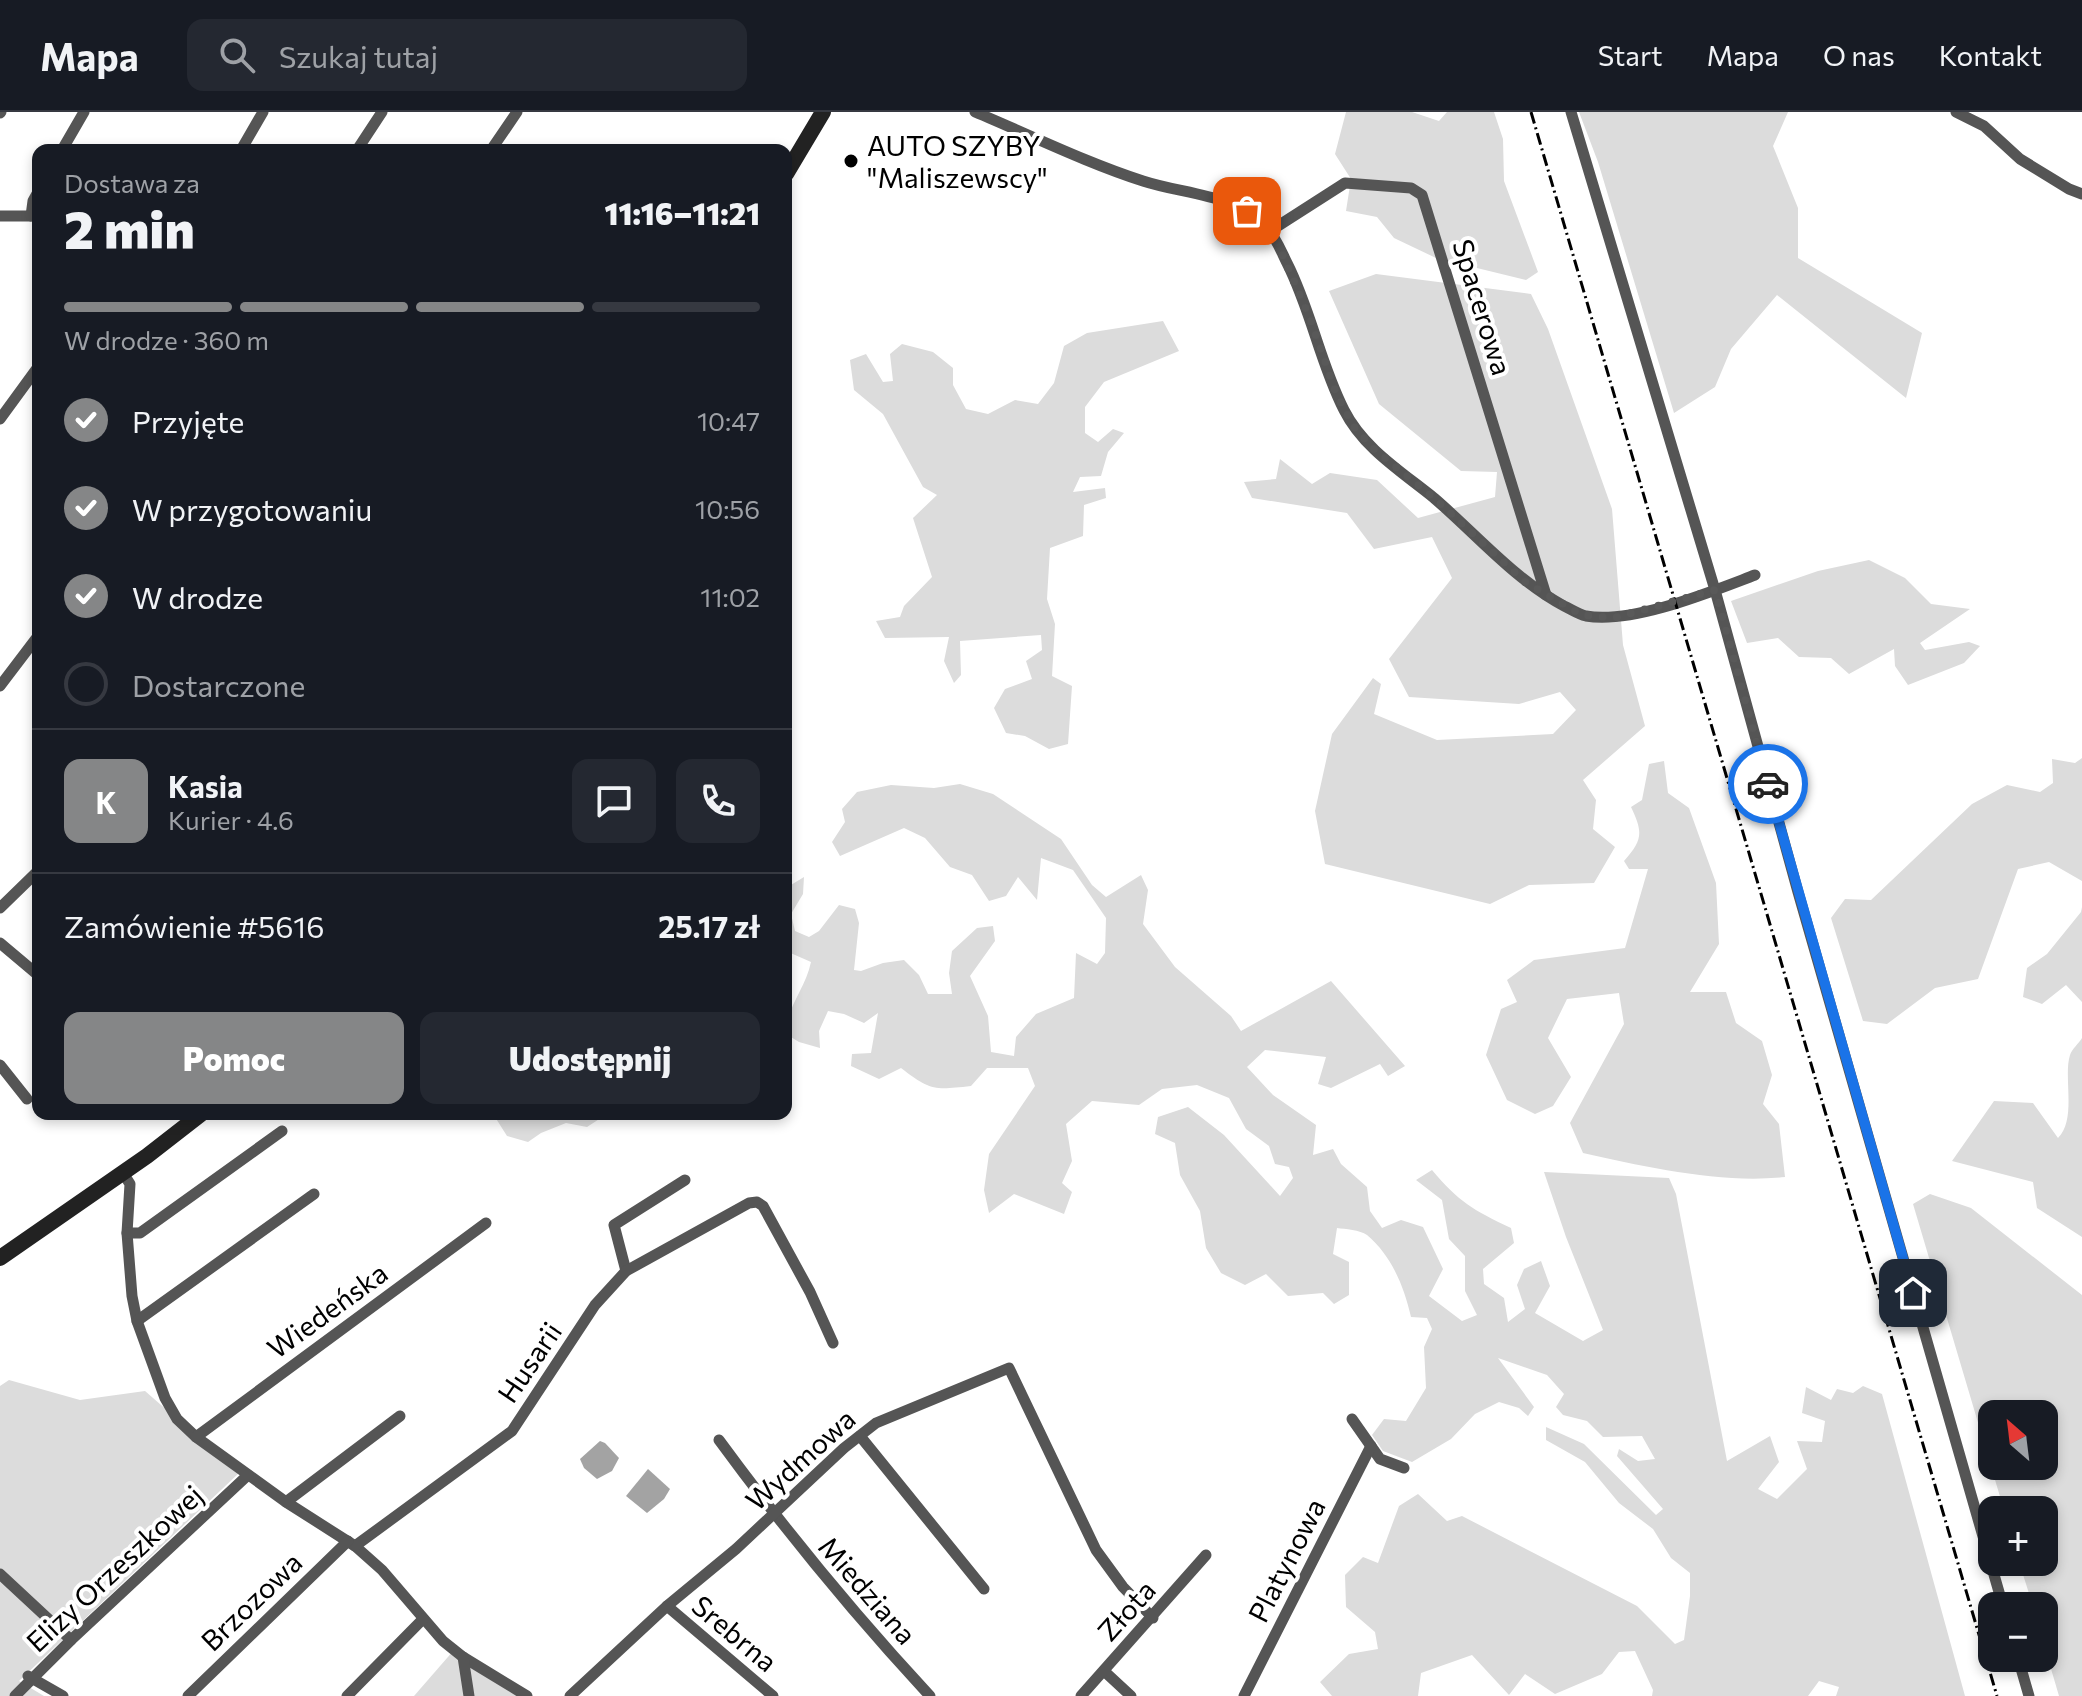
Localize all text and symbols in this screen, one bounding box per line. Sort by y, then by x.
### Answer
search box [187,19,747,91]
text: Mapa [40,32,139,79]
icon: search [215,33,259,77]
text: Szukaj tutaj [279,37,438,74]
text: Start [1598,38,1663,72]
text: Mapa [1707,38,1779,72]
text: O nas [1823,38,1895,72]
text: Kontakt [1939,38,2042,72]
place label: AUTO SZYBY "Maliszewscy" [867,128,1048,194]
marker: AUTO SZYBY "Maliszewscy" [842,152,860,170]
text: Dostawa za [64,167,200,198]
pin [1213,177,1281,245]
icon: bag [1225,189,1269,233]
text: 11:16–11:21 [604,194,760,231]
text: 2 min [64,196,195,260]
street label: Spacerowa [1446,235,1520,379]
text: W drodze · 360 m [64,324,269,355]
icon: check [64,398,108,442]
text: Przyjęte [132,402,244,439]
text: 10:47 [697,405,760,436]
icon: check [64,486,108,530]
text: W przygotowaniu [132,490,372,527]
text: 10:56 [695,493,760,524]
icon: check [64,574,108,618]
text: W drodze [132,578,263,615]
text: 11:02 [700,581,760,612]
text: Dostarczone [132,666,305,703]
courier [1728,744,1808,824]
button: chat [572,759,656,843]
button: phone [676,759,760,843]
icon: car [1746,762,1790,806]
text: Kasia [168,767,243,804]
text: K [96,783,116,820]
text: Kurier · 4.6 [168,804,294,835]
text: Zamówienie #5616 [64,907,324,944]
text: 25.17 zł [658,907,760,944]
button: Pomoc [64,1012,404,1104]
button: Udostępnij [420,1012,760,1104]
street label: Wiedeńska [260,1255,394,1365]
pin [1879,1259,1947,1327]
icon: home [1891,1271,1935,1315]
street label: Husarii [490,1315,568,1409]
north arrow [1978,1400,2058,1480]
map controls [1978,1400,2058,1672]
street label: Wydmowa [738,1401,862,1517]
street label: Elizy Orzeszkowej [19,1478,209,1658]
street label: Platynowa [1240,1492,1332,1628]
button: + [1978,1496,2058,1576]
street label: Miedziana [812,1529,924,1651]
street label: Brzozowa [194,1545,308,1657]
street label: Złota [1090,1573,1162,1647]
street label: Srebrna [686,1588,784,1678]
button: − [1978,1592,2058,1672]

